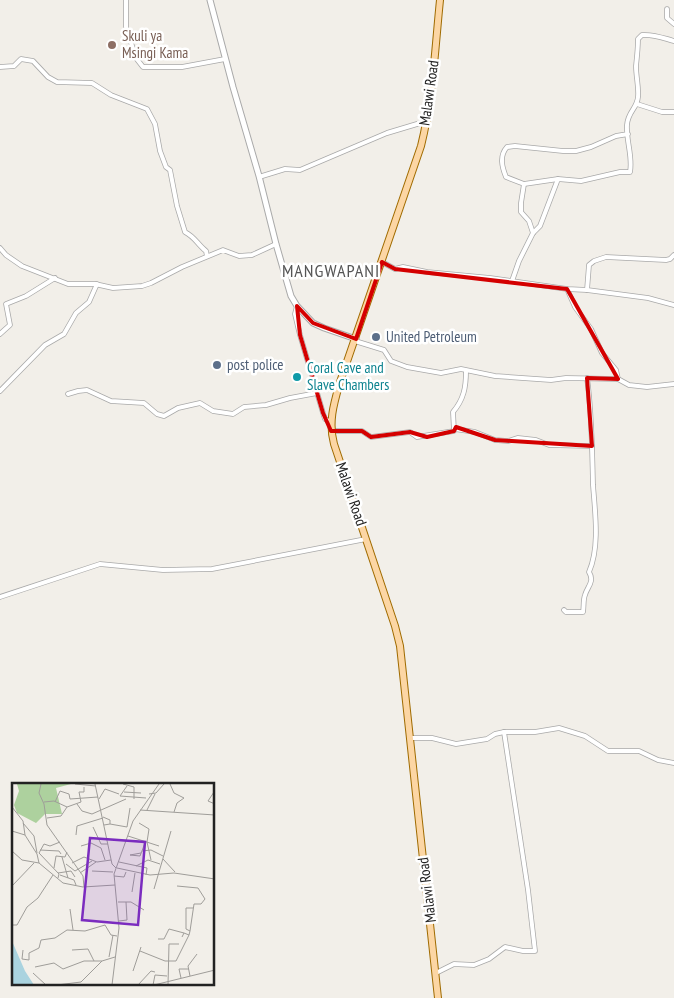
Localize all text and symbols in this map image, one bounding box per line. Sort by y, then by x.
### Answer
place label: Skuli ya Msingi Kama [122,26,188,62]
marker: Skuli ya Msingi Kama [106,39,118,51]
street label: Malawi Road [415,59,443,127]
district label: MANGWAPANI [282,259,380,282]
place label: United Petroleum [386,327,477,346]
marker: United Petroleum [370,331,382,343]
place label: post police [227,355,283,374]
place label: Coral Cave and Slave Chambers [307,358,389,394]
marker: post police [211,359,223,371]
marker: Coral Cave and Slave Chambers [291,371,303,383]
street label: Malawi Road [332,460,371,528]
inset map [12,783,215,986]
street label: Malawi Road [413,856,440,924]

